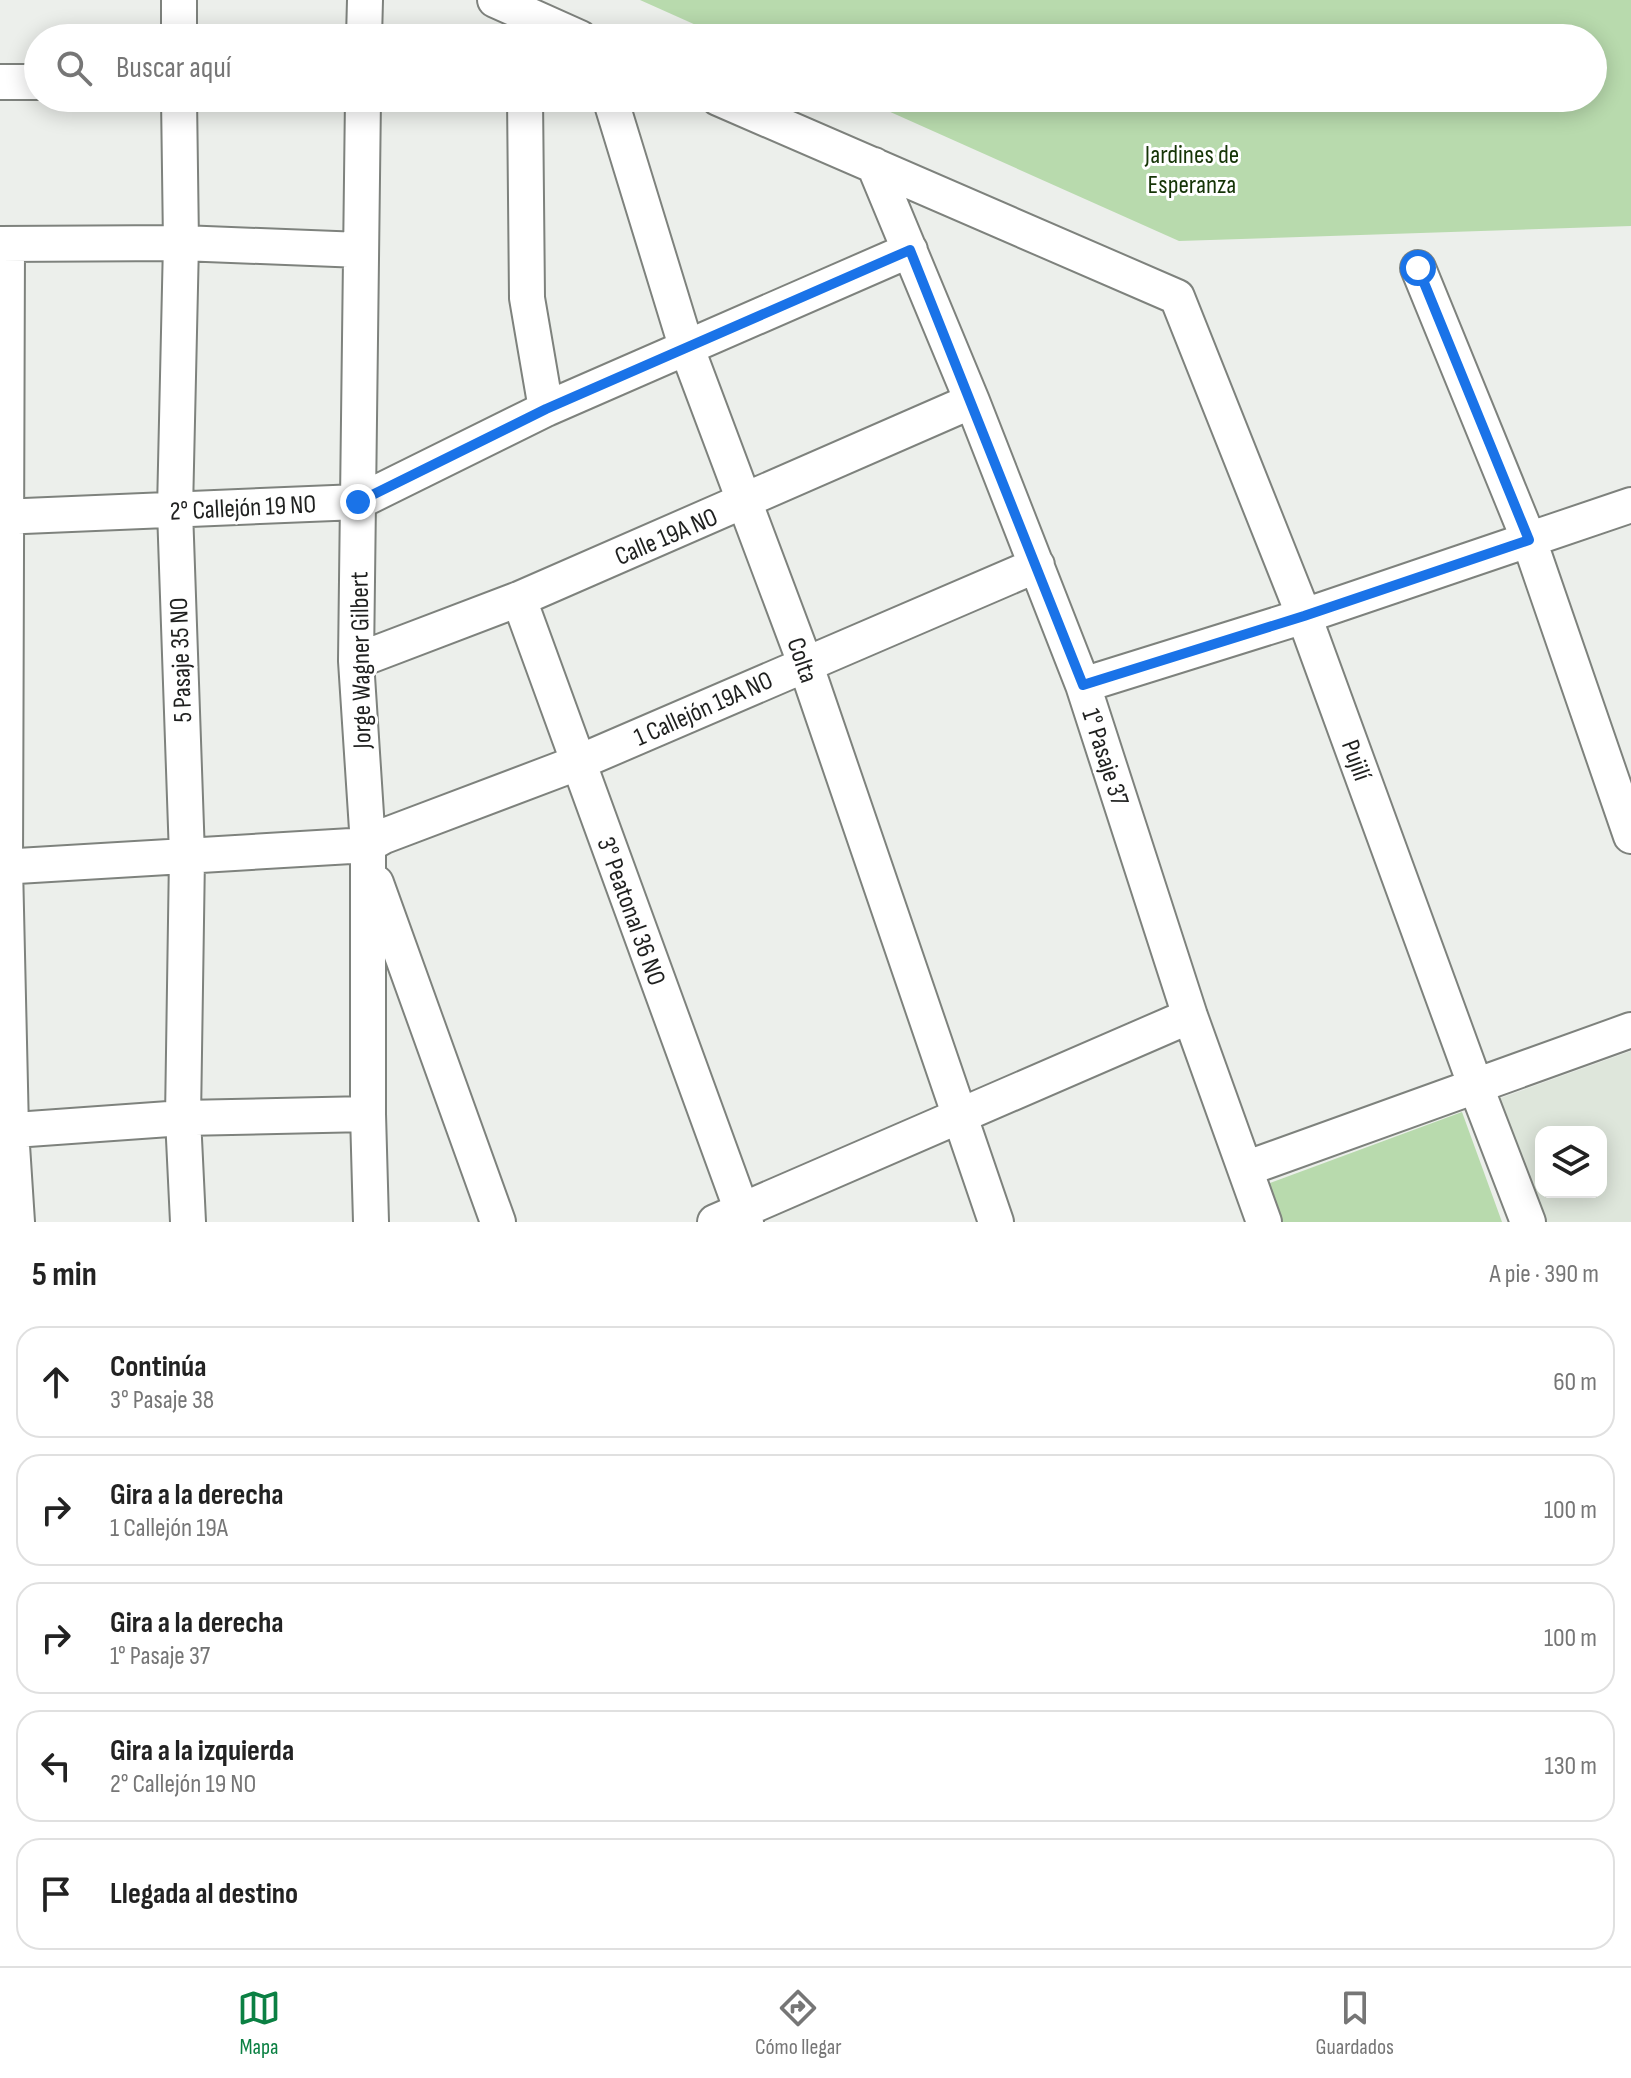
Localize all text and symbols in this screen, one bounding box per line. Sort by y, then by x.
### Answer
search box [24,24,1607,112]
icon: search [52,46,96,90]
text: Buscar aquí [116,50,231,86]
park label: Jardines de Esperanza [1144,140,1239,201]
route start [1400,250,1436,286]
route end [340,484,376,520]
street label: 2° Callejón 19 NO [169,489,317,528]
street label: Calle 19A NO [611,502,723,573]
street label: Jorge Wagner Gilbert [344,571,379,750]
street label: 5 Pasaje 35 NO [164,597,199,723]
street label: Colta [779,634,824,687]
street label: 1 Callejón 19A NO [630,665,778,754]
street label: 1° Pasaje 37 [1074,705,1135,810]
street label: Pujilí [1334,736,1377,785]
street label: 3° Peatonal 36 NO [589,833,672,990]
map controls [1535,1126,1607,1198]
button: layers [1535,1126,1607,1198]
text: 5 min [32,1254,97,1295]
text: A pie · 390 m [1489,1259,1599,1290]
text: Continúa [110,1349,206,1385]
icon: ahead [34,1360,78,1404]
text: 60 m [1553,1367,1597,1398]
text: 3° Pasaje 38 [110,1385,214,1416]
text: Gira a la derecha [110,1477,284,1513]
icon: right [34,1488,78,1532]
text: 100 m [1544,1495,1597,1526]
text: 1 Callejón 19A [110,1513,228,1544]
text: Gira a la derecha [110,1605,284,1641]
icon: right [34,1616,78,1660]
text: 100 m [1544,1623,1597,1654]
text: 1° Pasaje 37 [110,1641,210,1672]
text: Gira a la izquierda [110,1733,294,1769]
icon: left [34,1744,78,1788]
text: 130 m [1545,1751,1597,1782]
text: 2° Callejón 19 NO [110,1769,256,1800]
icon: arrive [34,1872,78,1916]
text: Llegada al destino [110,1876,298,1912]
tab: Mapa [237,1986,281,2061]
tab: Cómo llegar [755,1986,842,2061]
tab: Guardados [1316,1986,1394,2061]

